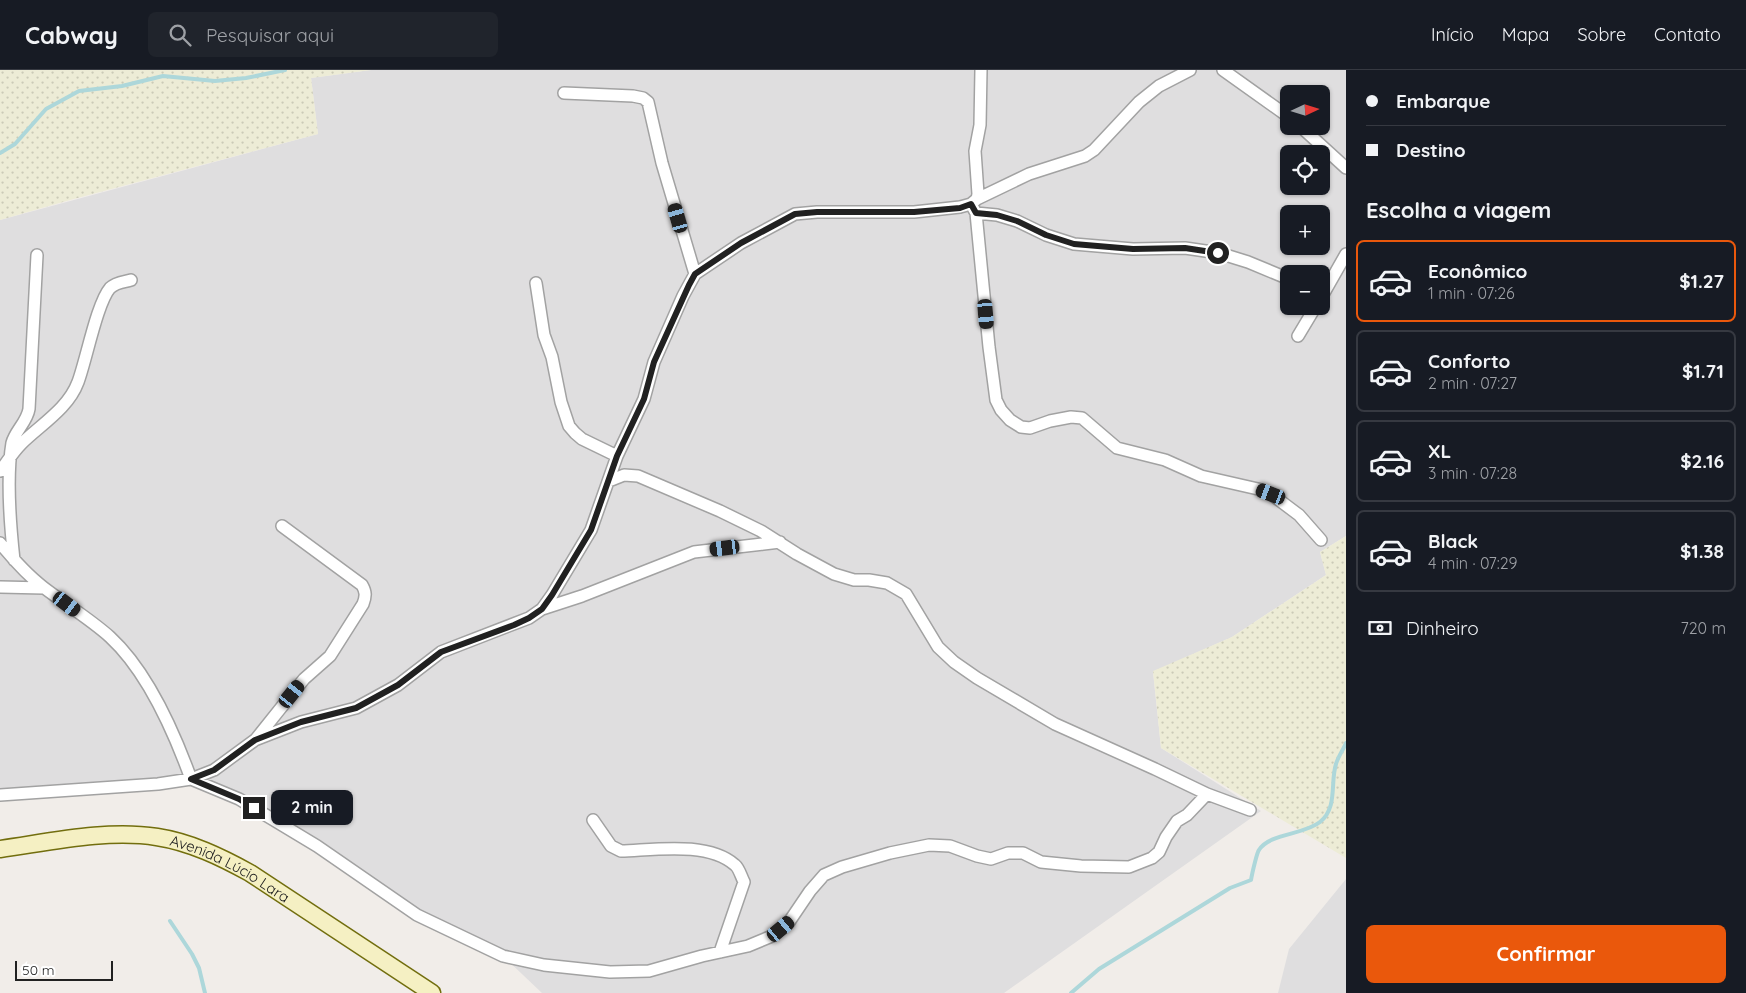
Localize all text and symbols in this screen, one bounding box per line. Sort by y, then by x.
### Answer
search box [148,12,498,57]
text: Cabway [25,20,118,50]
icon: search [166,21,194,49]
text: Pesquisar aqui [206,23,334,47]
text: Início [1431,23,1474,46]
text: Mapa [1502,23,1549,46]
text: Sobre [1577,23,1626,46]
text: Contato [1654,23,1721,46]
north arrow [1280,85,1330,135]
map controls [1280,85,1330,315]
text: Embarque [1396,89,1490,113]
text: Destino [1396,138,1466,162]
button: locate [1280,145,1330,195]
text: Escolha a viagem [1366,196,1551,224]
car [666,202,689,234]
button: + [1280,205,1330,255]
route start [1207,242,1229,264]
icon: car [1368,259,1413,304]
text: Econômico [1428,259,1527,283]
button: − [1280,265,1330,315]
text: $1.27 [1679,269,1724,293]
text: 1 min · 07:26 [1428,283,1515,303]
car [977,298,994,330]
icon: car [1368,349,1413,394]
text: Conforto [1428,349,1510,373]
text: $1.71 [1682,359,1724,383]
text: 2 min · 07:27 [1428,373,1517,393]
icon: car [1368,439,1413,484]
text: XL [1428,439,1451,463]
text: $2.16 [1680,449,1724,473]
text: 3 min · 07:28 [1428,463,1517,483]
car [1254,482,1287,506]
icon: car [1368,529,1413,574]
text: Black [1428,529,1478,553]
car [709,539,740,557]
text: $1.38 [1680,539,1724,563]
text: 4 min · 07:29 [1428,553,1518,573]
car [50,589,83,619]
icon: cash [1366,614,1394,642]
text: Dinheiro [1406,616,1479,640]
text: 720 m [1680,618,1726,638]
car [276,678,307,710]
callout: 2 min [272,790,354,826]
route end [243,797,265,819]
text: 2 min [291,797,333,817]
street label: Avenida Lúcio Lara [168,830,293,906]
car [764,914,797,944]
button: Confirmar [1366,925,1726,983]
scale bar [15,958,112,981]
text: 50 m [22,961,55,979]

